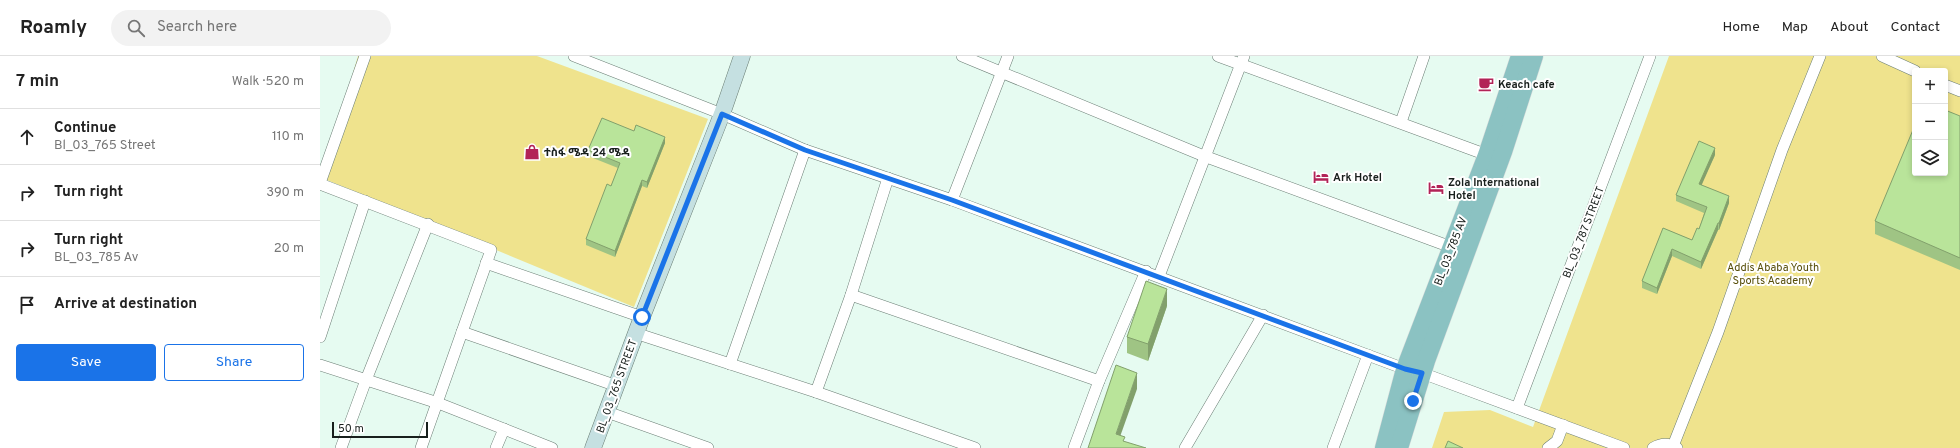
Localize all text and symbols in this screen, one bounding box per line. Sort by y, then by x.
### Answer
search box [111,10,391,46]
text: Roamly [20,16,87,40]
icon: search [125,17,147,39]
text: Search here [157,18,237,37]
text: Home [1723,19,1760,36]
text: Map [1782,19,1808,36]
text: About [1830,19,1869,36]
text: Contact [1891,19,1940,36]
map controls [1912,68,1948,176]
button: + [1912,68,1948,104]
text: 7 min [16,71,59,93]
text: Walk · 520 m [232,74,304,90]
cafe icon: Keach cafe [1477,75,1495,93]
place label: Keach cafe [1498,78,1555,92]
button: − [1912,104,1948,140]
text: Continue [54,119,116,138]
icon: ahead [16,126,38,148]
text: 110 m [272,129,304,145]
text: Bl_03_765 Street [54,138,156,154]
button: layers [1912,140,1948,176]
shop icon: ተስፋ ሜዳ 24 ሜዳ [523,143,541,161]
place label: ተስፋ ሜዳ 24 ሜዳ [544,146,630,160]
hotel icon: Ark Hotel [1312,168,1330,186]
place label: Ark Hotel [1333,171,1382,185]
place label: Zola International Hotel [1448,176,1539,203]
hotel icon: Zola International Hotel [1427,179,1445,197]
icon: right [16,182,38,204]
text: Turn right [54,183,123,202]
street label: BL_03_787 STREET [1560,184,1608,280]
text: 390 m [266,185,304,201]
street label: BL_03_785 AV [1431,215,1470,288]
text: Turn right [54,231,123,250]
icon: right [16,238,38,260]
text: 20 m [274,241,304,257]
text: BL_03_785 Av [54,250,138,266]
park label: Addis Ababa Youth Sports Academy [1727,261,1819,288]
icon: arrive [16,294,38,316]
text: Arrive at destination [54,295,197,314]
route start [633,308,651,326]
street label: BL_03_765 STREET [594,338,640,435]
button: Save [16,344,156,381]
button: Share [164,344,304,381]
route end [1404,392,1422,410]
scale bar [332,420,428,439]
text: 50 m [338,422,364,436]

